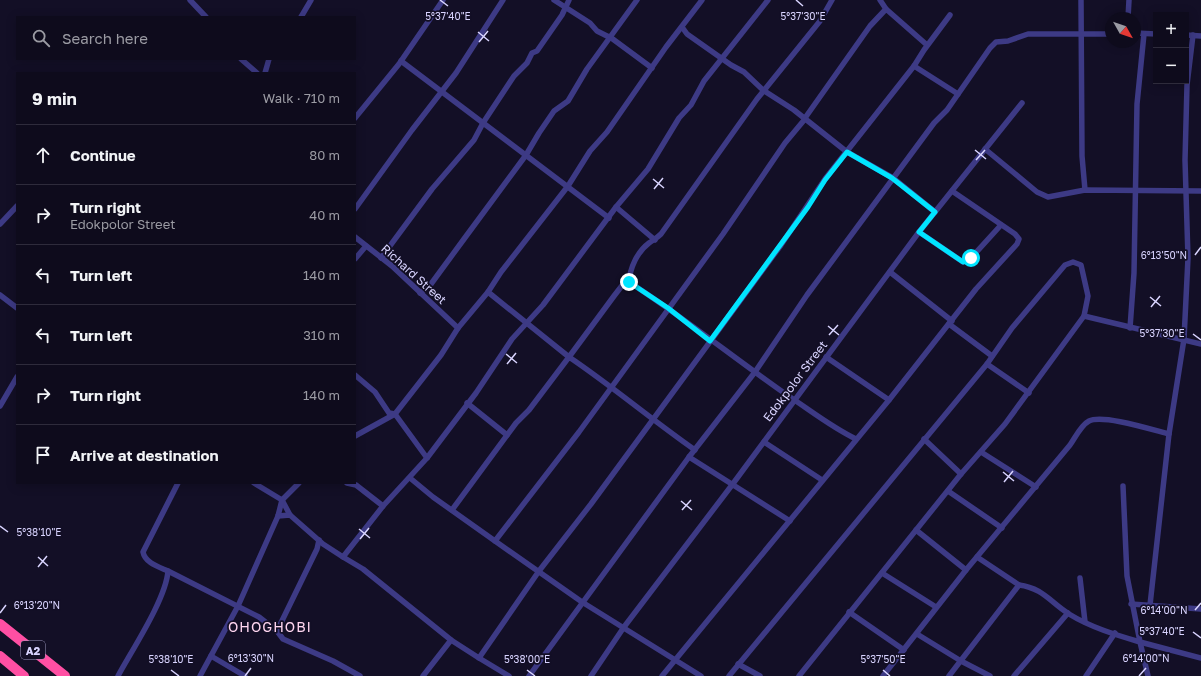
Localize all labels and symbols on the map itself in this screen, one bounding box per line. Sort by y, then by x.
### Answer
text: 5°37'40"E [425,10,471,22]
text: 5°37'30"E [780,10,826,22]
north arrow [1105,12,1141,48]
street label: Richard Street [378,241,450,307]
route start [962,249,980,267]
text: 6°13'50"N [1141,249,1187,261]
route end [620,273,638,291]
text: 5°37'30"E [1139,327,1185,339]
street label: Edokpolor Street [760,337,830,424]
text: 5°38'10"E [17,526,61,538]
text: 6°13'20"N [14,599,60,611]
text: 6°14'00"N [1141,604,1188,616]
district label: OHOGHOBI [228,618,312,635]
text: 5°37'40"E [1139,625,1185,637]
road number: A2 [21,641,45,659]
text: 6°13'30"N [228,652,274,664]
text: 6°14'00"N [1123,652,1170,664]
text: 5°38'10"E [149,653,193,665]
text: 5°38'00"E [504,653,550,665]
text: 5°37'50"E [860,653,906,665]

